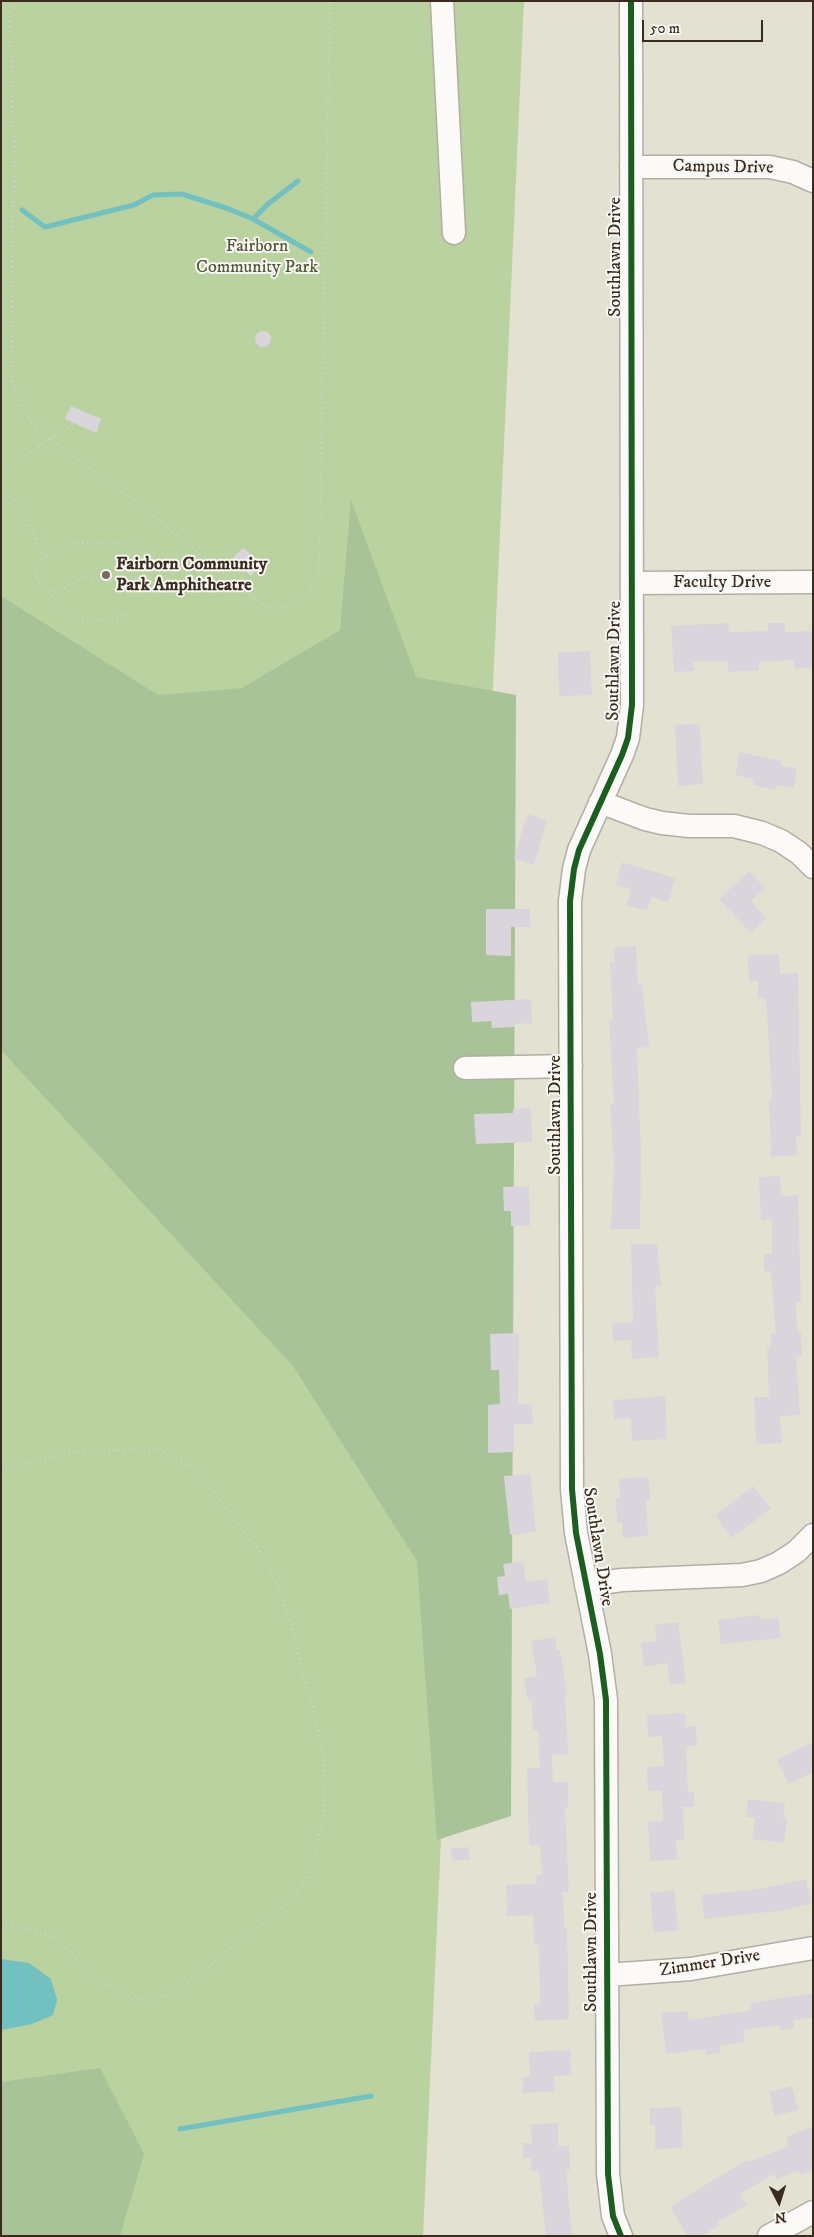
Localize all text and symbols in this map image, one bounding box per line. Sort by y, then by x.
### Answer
scale bar [644,10,765,42]
text: 50 m [650,19,680,38]
street label: Campus Drive [672,156,774,180]
street label: Southlawn Drive [605,197,627,317]
park label: Fairborn Community Park [196,236,318,278]
place label: Fairborn Community Park Amphitheatre [116,554,267,596]
marker: Fairborn Community Park Amphitheatre [100,569,112,581]
street label: Faculty Drive [673,572,771,594]
street label: Southlawn Drive [603,601,627,721]
street label: Southlawn Drive [545,1055,567,1175]
street label: Southlawn Drive [577,1486,617,1608]
street label: Southlawn Drive [581,1892,603,2012]
street label: Zimmer Drive [658,1945,762,1983]
north arrow [754,2177,804,2227]
text: N [774,2207,787,2226]

